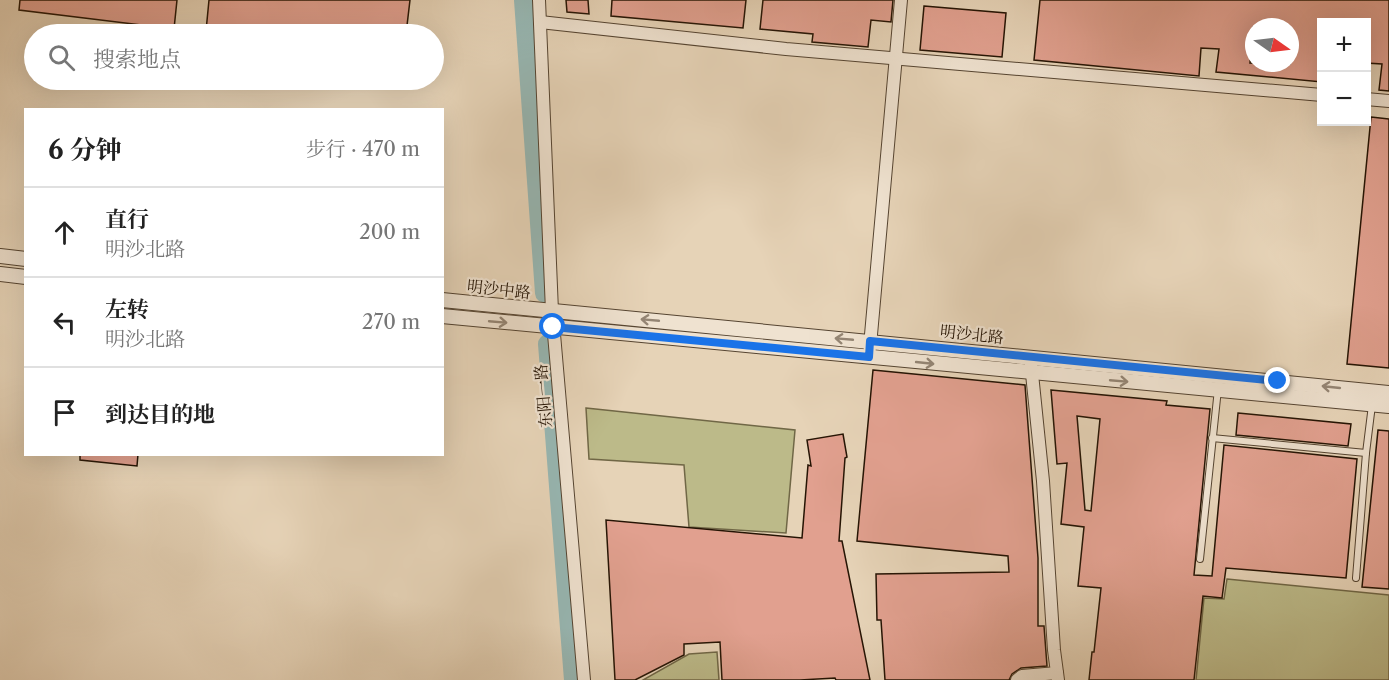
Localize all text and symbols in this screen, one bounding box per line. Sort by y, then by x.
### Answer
north arrow [1245,18,1299,72]
map controls [1317,18,1371,126]
button: + [1317,18,1371,72]
search box [24,24,444,90]
icon: search [45,41,78,74]
text: 搜索地点 [93,46,181,73]
button: − [1317,72,1371,126]
text: 6 分钟 [48,134,122,166]
text: 步行 · 470 m [306,137,420,161]
text: 直行 [105,206,149,233]
icon: ahead [48,216,81,249]
text: 200 m [359,220,420,244]
text: 明沙北路 [105,237,185,261]
street label: 明沙中路 [466,276,532,302]
text: 左转 [105,296,149,323]
icon: left [48,306,81,339]
text: 270 m [362,310,420,334]
route start [539,313,565,339]
one-way arrow [641,314,660,325]
one-way arrow [487,317,507,328]
street label: 明沙北路 [939,321,1005,347]
text: 明沙北路 [105,327,185,351]
one-way arrow [835,333,855,344]
one-way arrow [915,358,934,369]
street label: 东阳一路 [530,363,556,429]
route end [1264,367,1290,393]
one-way arrow [1109,376,1129,387]
one-way arrow [1321,381,1341,392]
icon: arrive [48,396,81,429]
text: 到达目的地 [105,401,215,428]

